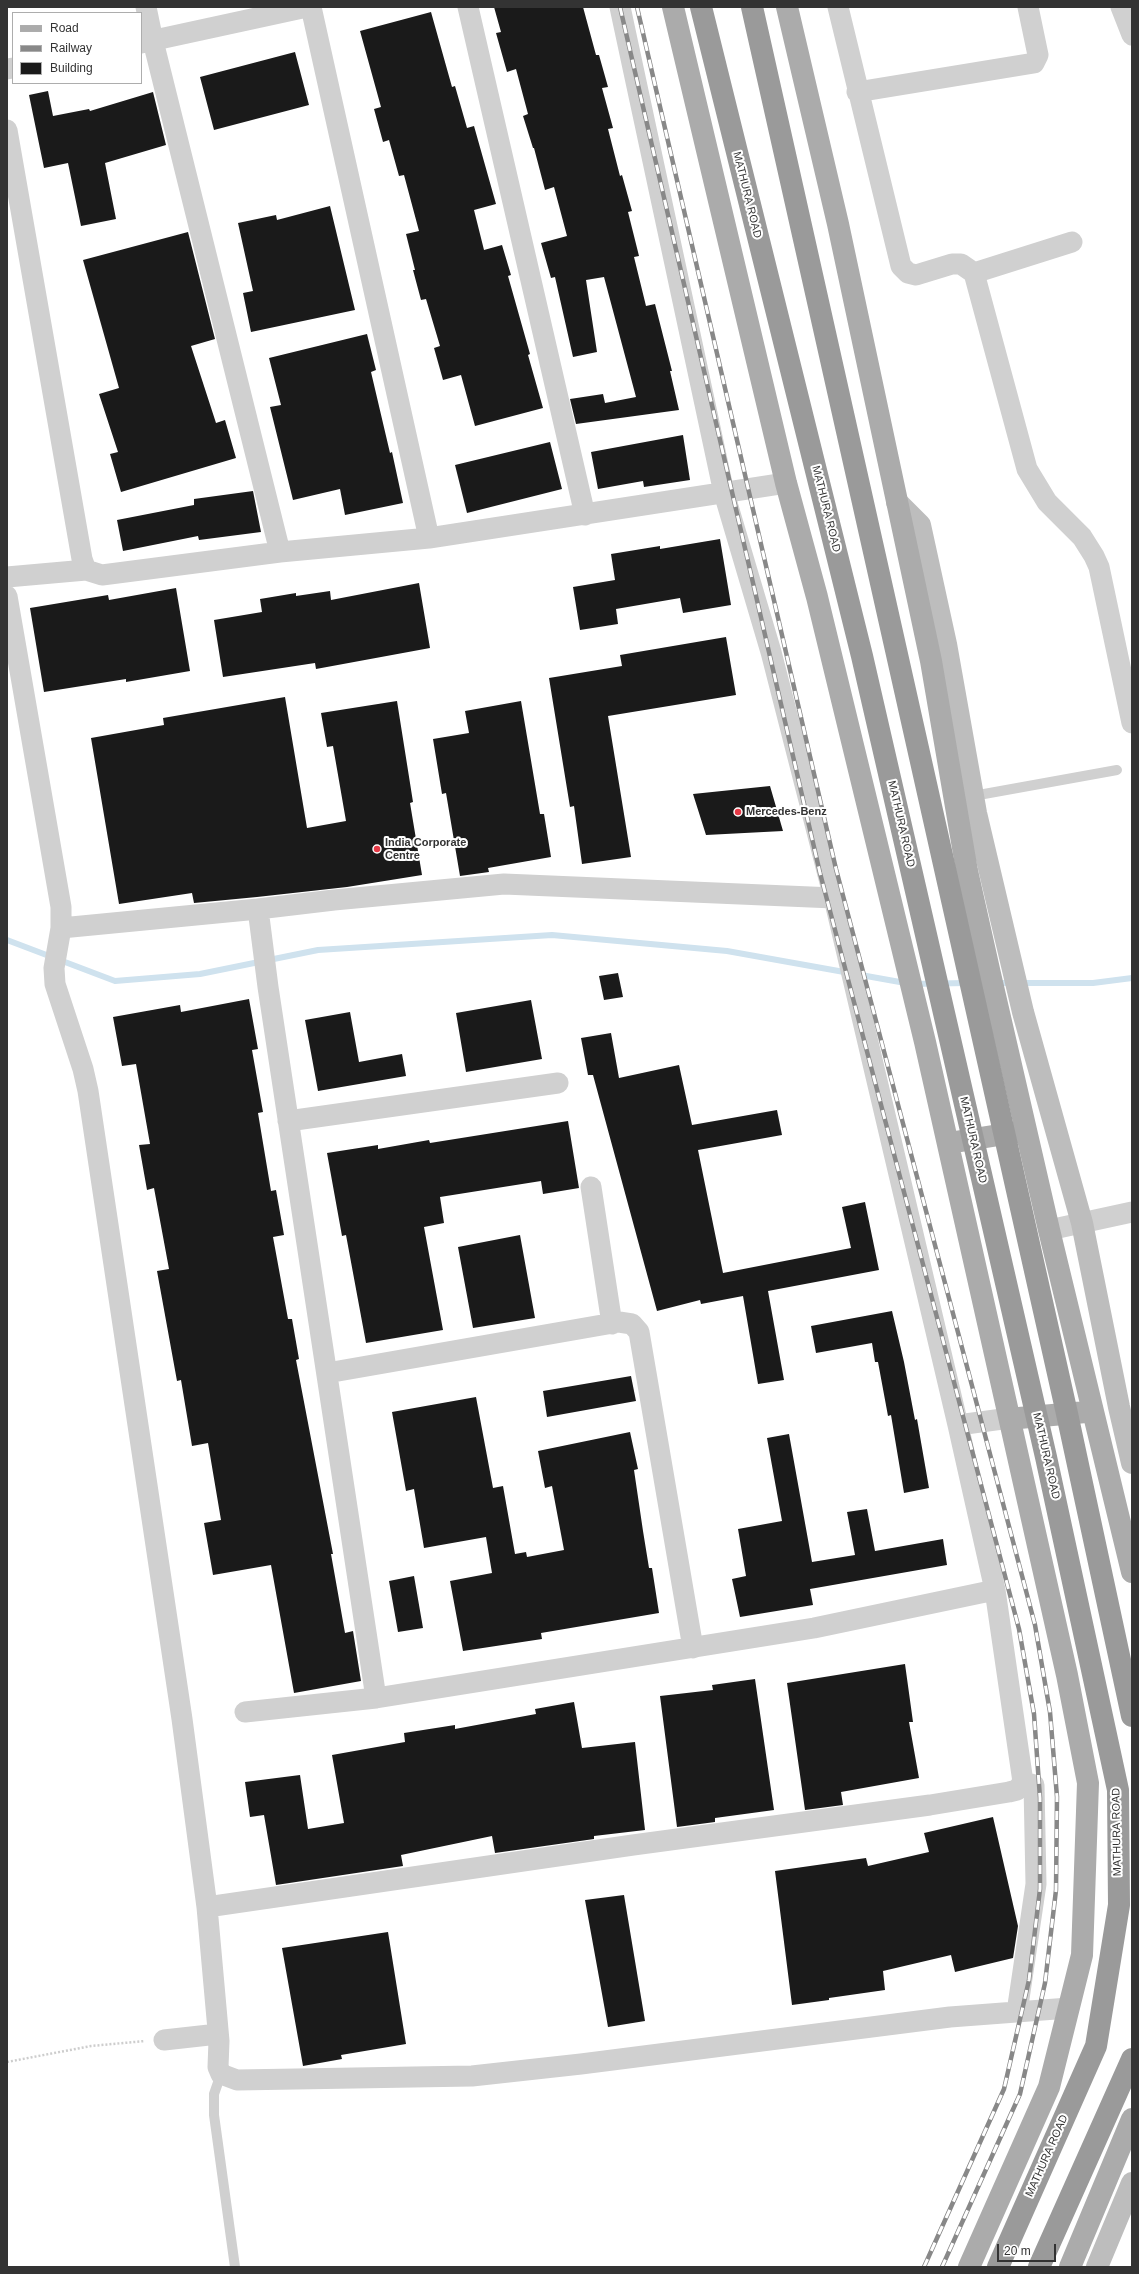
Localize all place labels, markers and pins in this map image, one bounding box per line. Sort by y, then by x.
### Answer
place label: Mercedes-Benz [746,805,827,819]
marker: Mercedes-Benz [733,807,743,817]
place label: India Corporate Centre [385,836,466,862]
marker: India Corporate Centre [372,844,382,854]

